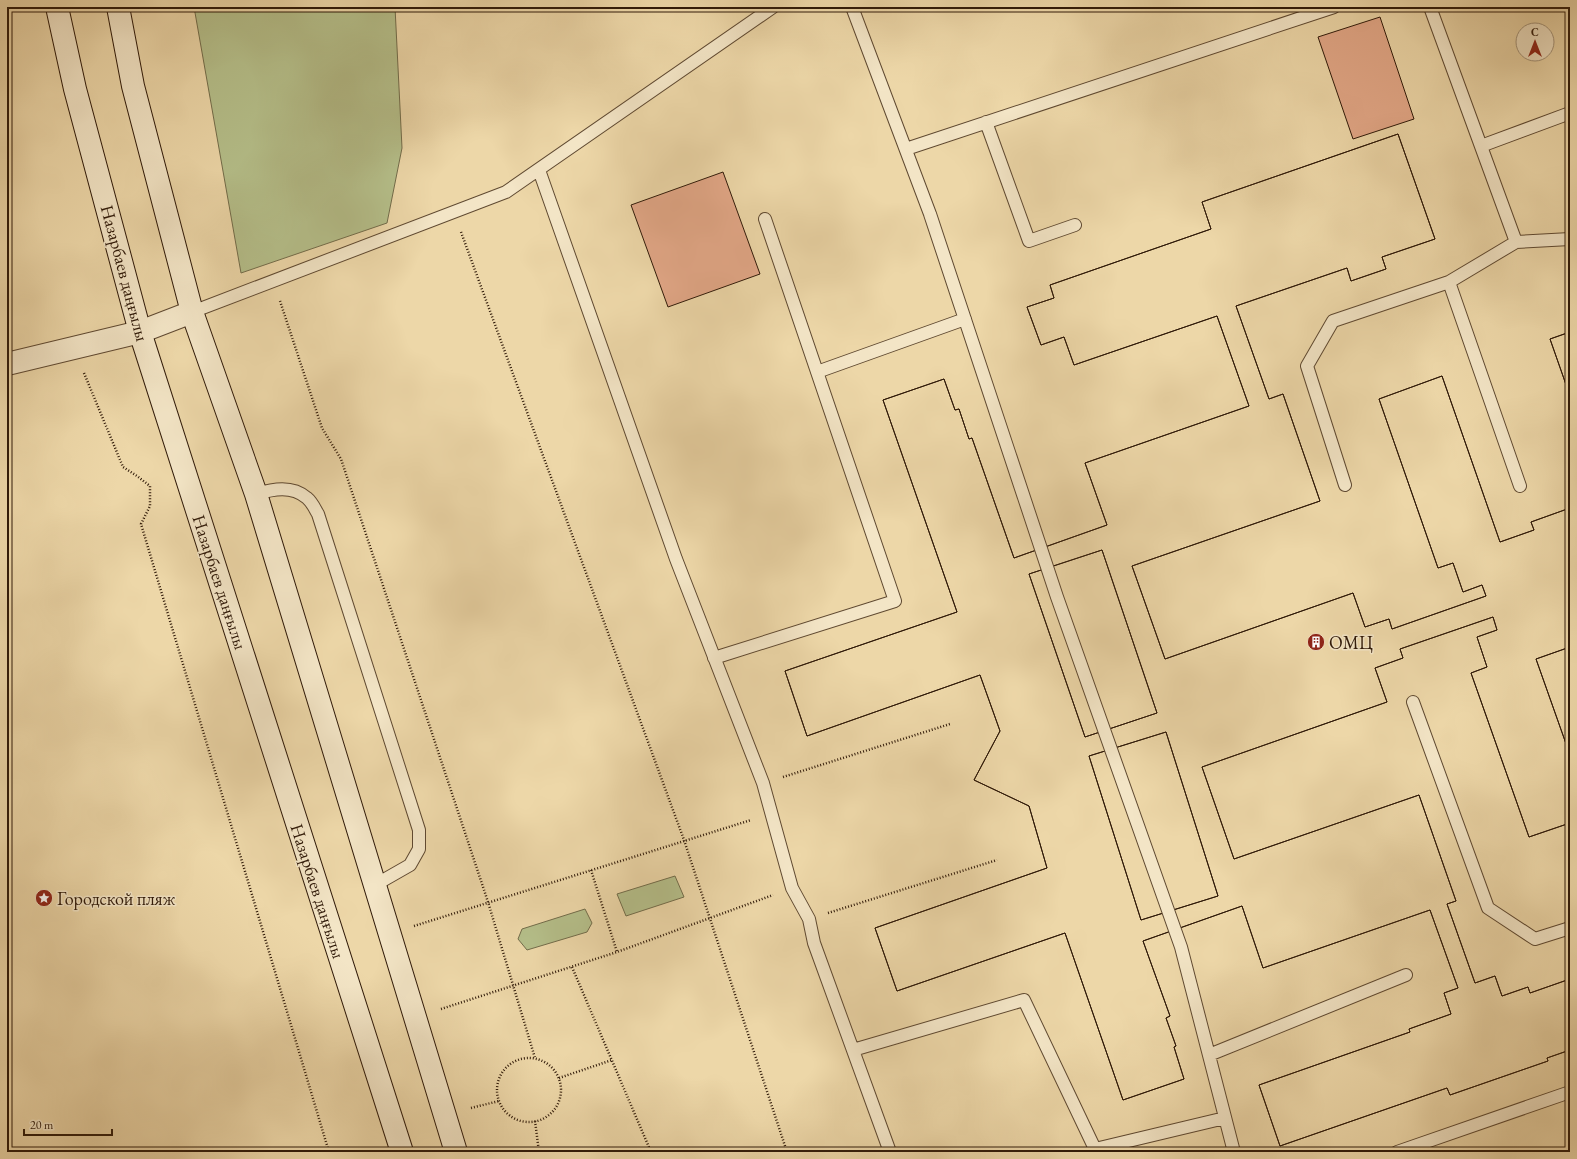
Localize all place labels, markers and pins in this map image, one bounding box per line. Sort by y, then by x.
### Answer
place label: ОМЦ [1329,631,1373,654]
building icon: ОМЦ [1306,632,1326,652]
place label: Городской пляж [57,887,176,910]
place icon: Городской пляж [34,888,54,908]

